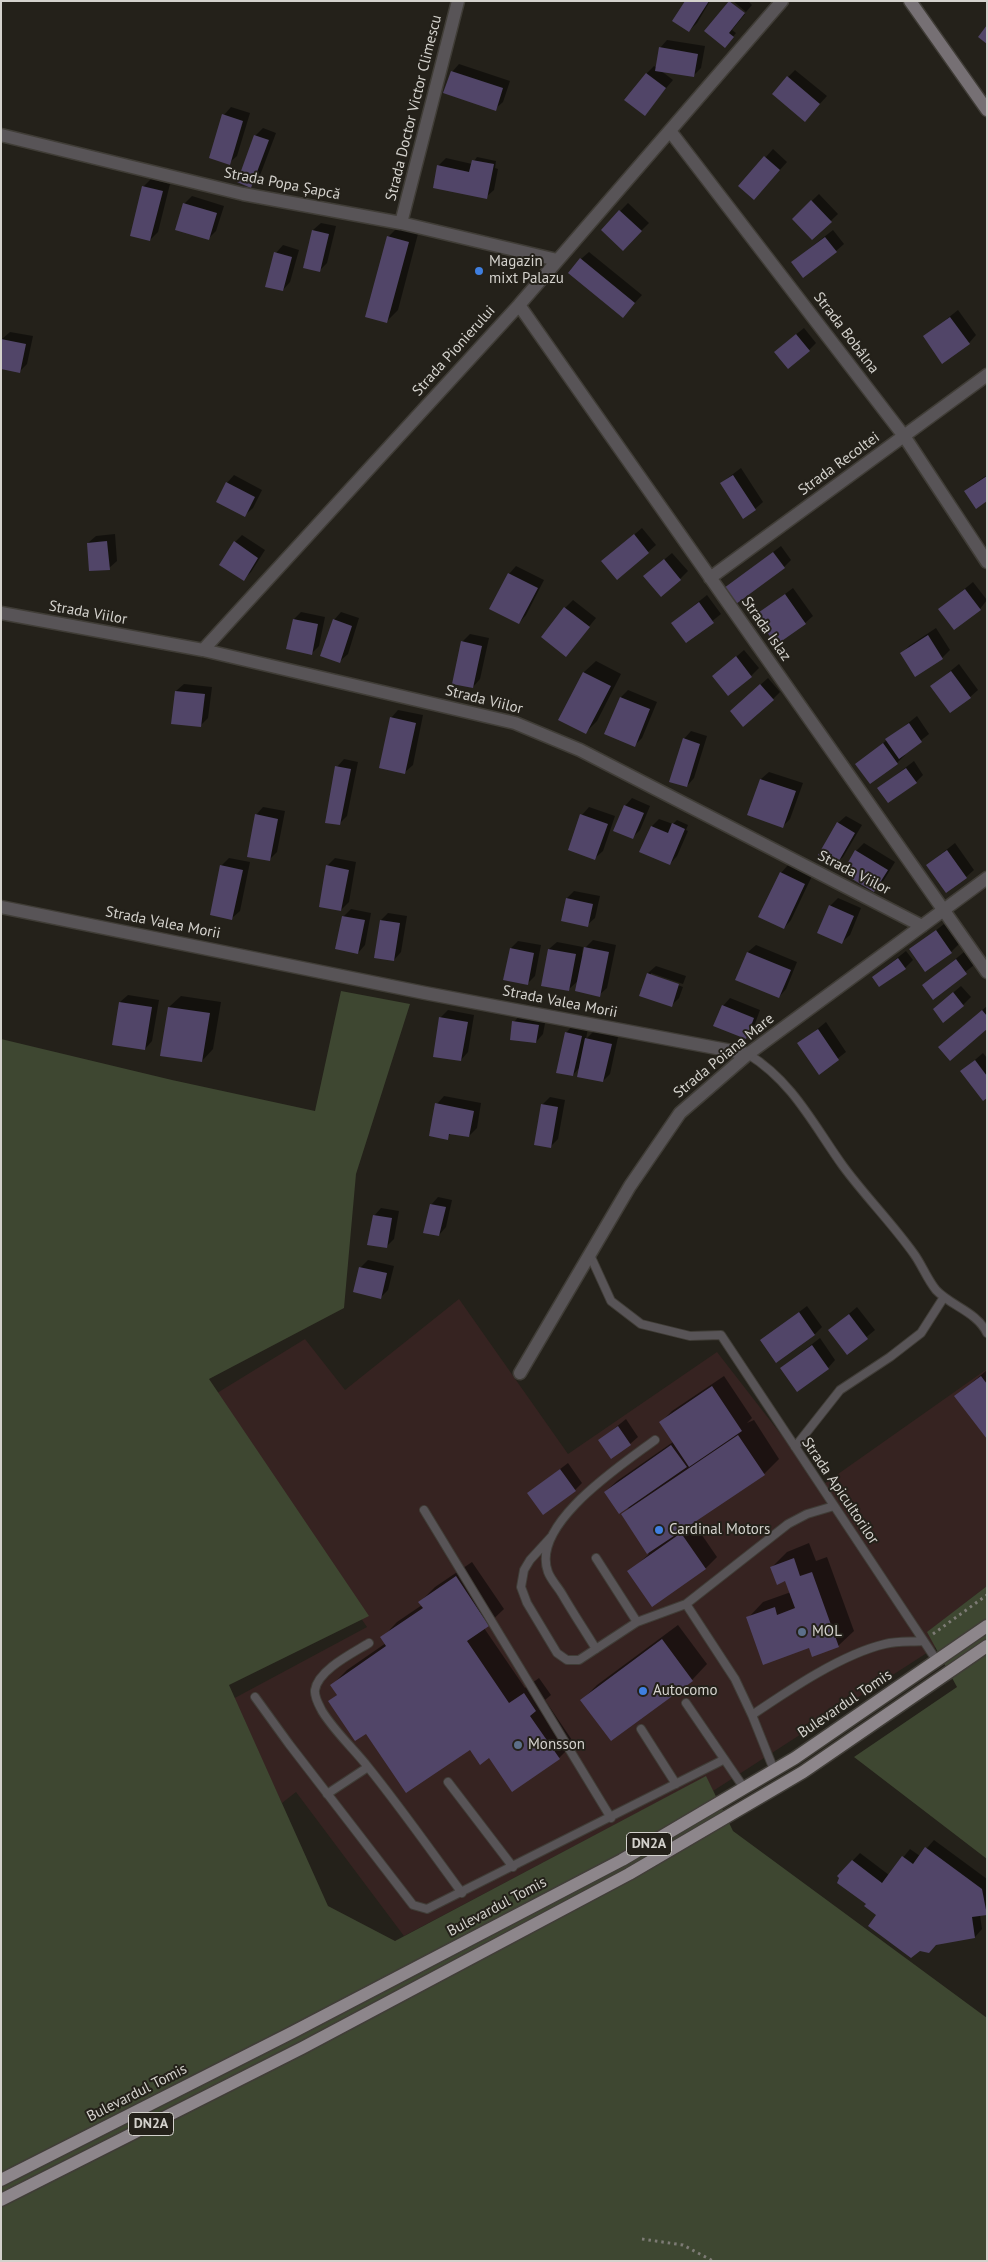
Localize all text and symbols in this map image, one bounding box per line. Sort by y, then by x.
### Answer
street label: Strada Doctor Victor Climescu [382,13,446,203]
street label: Strada Popa Șapcă [222,164,342,204]
place label: Magazin mixt Palazu [489,253,564,288]
marker: Magazin mixt Palazu [473,265,485,277]
street label: Strada Bobâlna [809,289,883,377]
street label: Strada Pionierului [409,302,499,400]
street label: Strada Recoltei [795,428,883,500]
street label: Strada Islaz [737,593,795,665]
street label: Strada Viilor [47,597,129,629]
street label: Strada Viilor [443,682,525,718]
street label: Strada Viilor [815,847,893,899]
street label: Strada Valea Morii [104,903,222,943]
street label: Strada Valea Morii [501,982,619,1022]
street label: Strada Poiana Mare [670,1010,778,1102]
street label: Strada Apicultorilor [798,1434,882,1548]
place label: Cardinal Motors [669,1521,770,1539]
marker: Cardinal Motors [653,1524,665,1536]
place label: MOL [812,1623,842,1641]
marker: MOL [796,1626,808,1638]
street label: Bulevardul Tomis [794,1666,896,1742]
place label: Autocomo [653,1682,717,1700]
marker: Autocomo [637,1685,649,1697]
place label: Monsson [528,1736,585,1754]
marker: Monsson [512,1739,524,1751]
road number: DN2A [626,1832,672,1856]
street label: Bulevardul Tomis [444,1873,550,1941]
street label: Bulevardul Tomis [84,2060,190,2126]
road number: DN2A [128,2112,174,2136]

